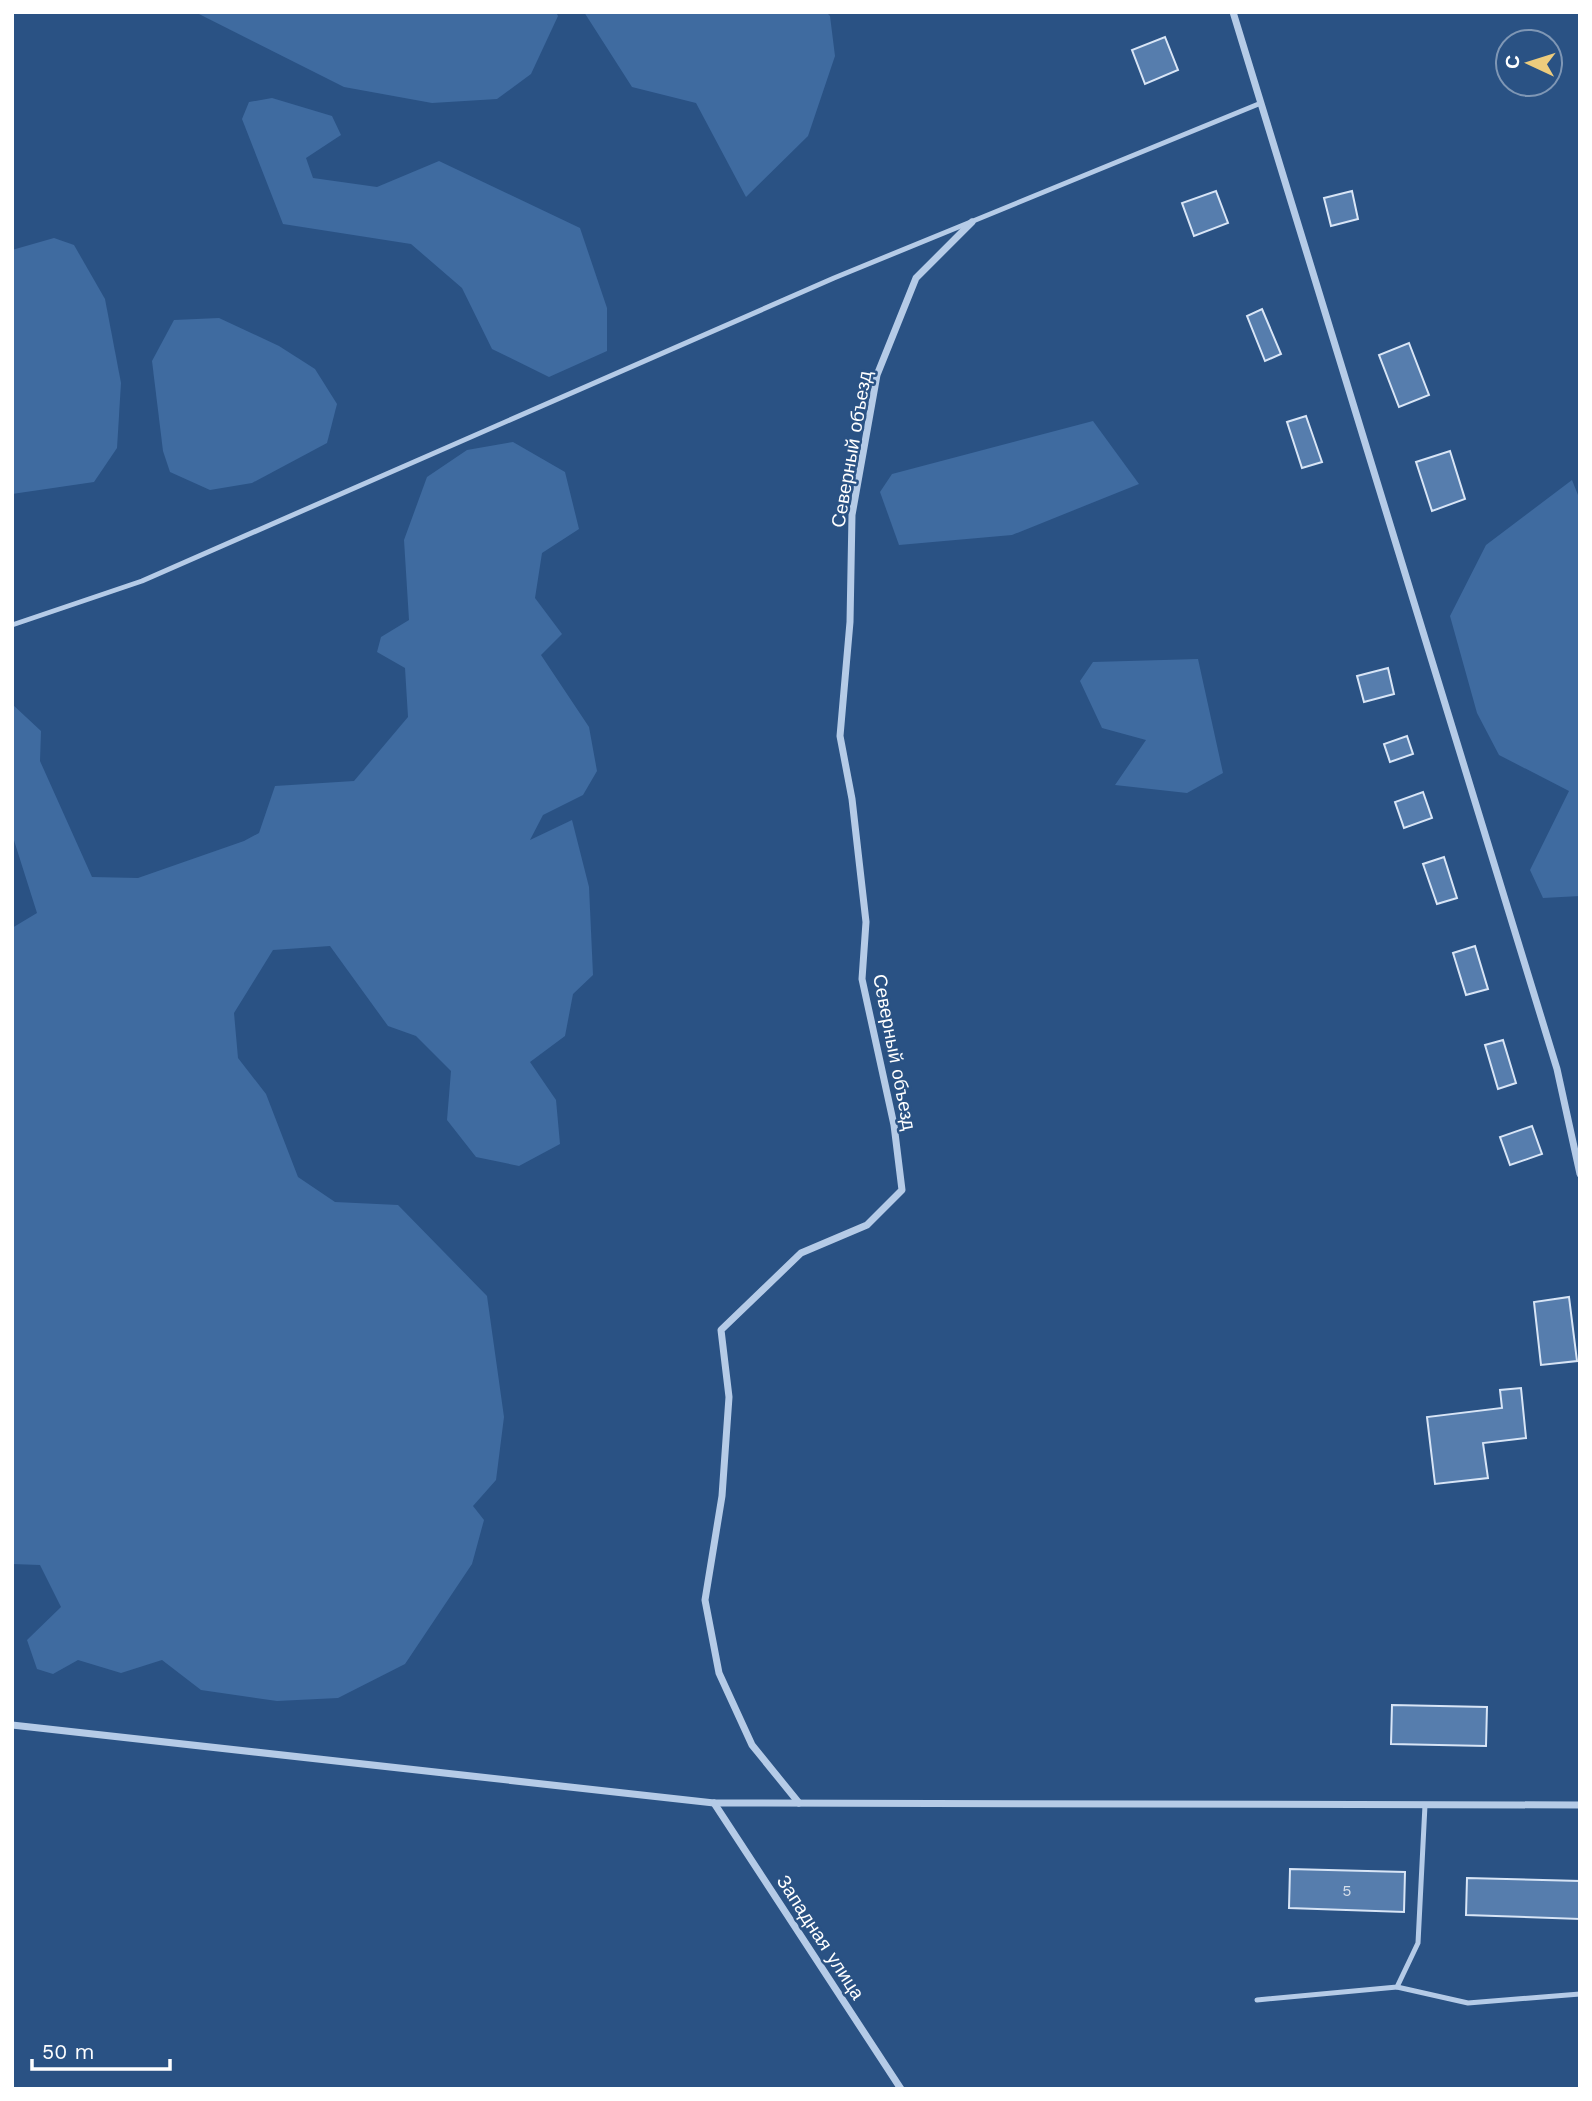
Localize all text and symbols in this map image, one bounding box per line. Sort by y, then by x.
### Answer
north arrow [1494,28,1564,98]
text: С [1501,54,1525,70]
street label: Северный объезд [826,369,877,529]
street label: Северный объезд [868,972,921,1132]
street label: Западная улица [772,1871,870,2004]
house number: 5 [1342,1881,1352,1900]
scale bar [32,2028,170,2072]
text: 50 m [42,2039,94,2064]

